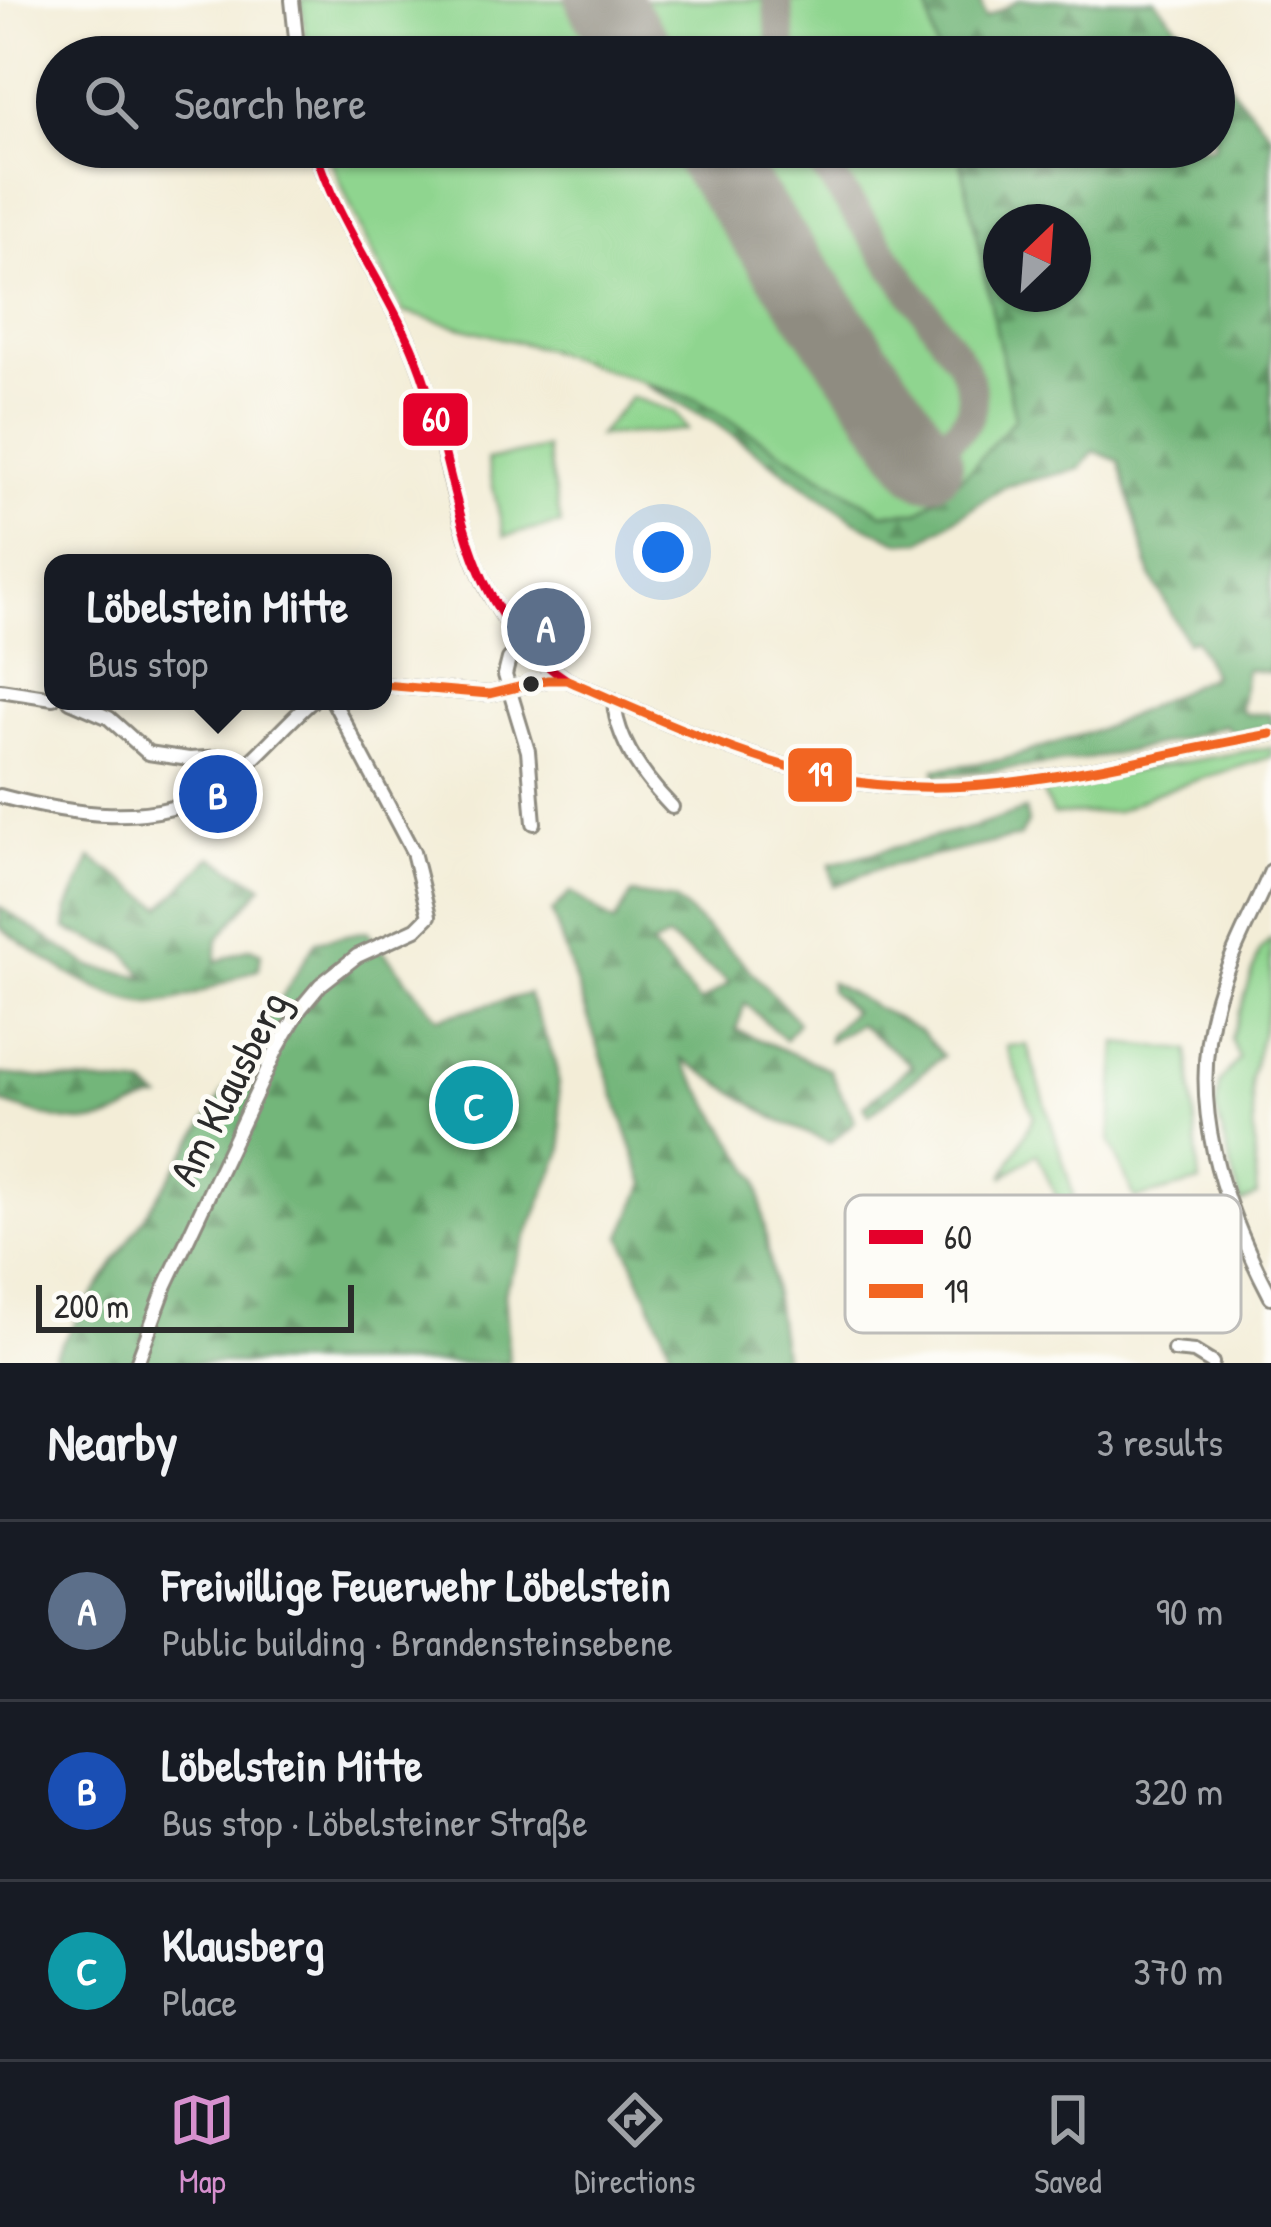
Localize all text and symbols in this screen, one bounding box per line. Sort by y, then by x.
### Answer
search box [36,36,1235,168]
icon: search [78,69,144,135]
text: Search here [174,72,366,133]
north arrow [983,204,1091,312]
line badge: 60 [401,391,470,448]
text: 60 [422,397,450,441]
your location [633,522,693,582]
popup [44,554,392,710]
text: Löbelstein Mitte [88,575,348,636]
pin: A [507,582,585,672]
text: Bus stop [88,636,208,689]
unlabelled marker [520,673,542,695]
line badge: 19 [786,746,854,804]
pin: B [179,749,257,839]
text: 19 [808,752,832,796]
street label: Am Klausberg [154,981,301,1194]
pin: C [435,1060,513,1150]
legend [845,1195,1241,1333]
text: 60 [944,1215,972,1259]
text: 19 [944,1269,968,1313]
scale bar [36,1279,354,1332]
text: 200 m [54,1284,129,1328]
text: Nearby [48,1407,178,1476]
text: 3 results [1097,1415,1223,1468]
text: Freiwillige Feuerwehr Löbelstein [162,1554,671,1615]
text: A [77,1584,97,1637]
text: 90 m [1156,1584,1223,1637]
text: Public building · Brandensteinsebene [162,1615,673,1668]
text: Löbelstein Mitte [162,1734,423,1795]
text: B [77,1764,97,1817]
text: 320 m [1134,1764,1223,1817]
text: Bus stop · Löbelsteiner Straße [162,1795,588,1848]
text: Klausberg [162,1914,324,1975]
text: C [76,1944,98,1997]
text: 370 m [1133,1944,1223,1997]
text: Place [162,1975,237,2028]
tab: Map [169,2087,235,2203]
tab: Directions [574,2087,696,2203]
tab: Saved [1034,2087,1102,2203]

